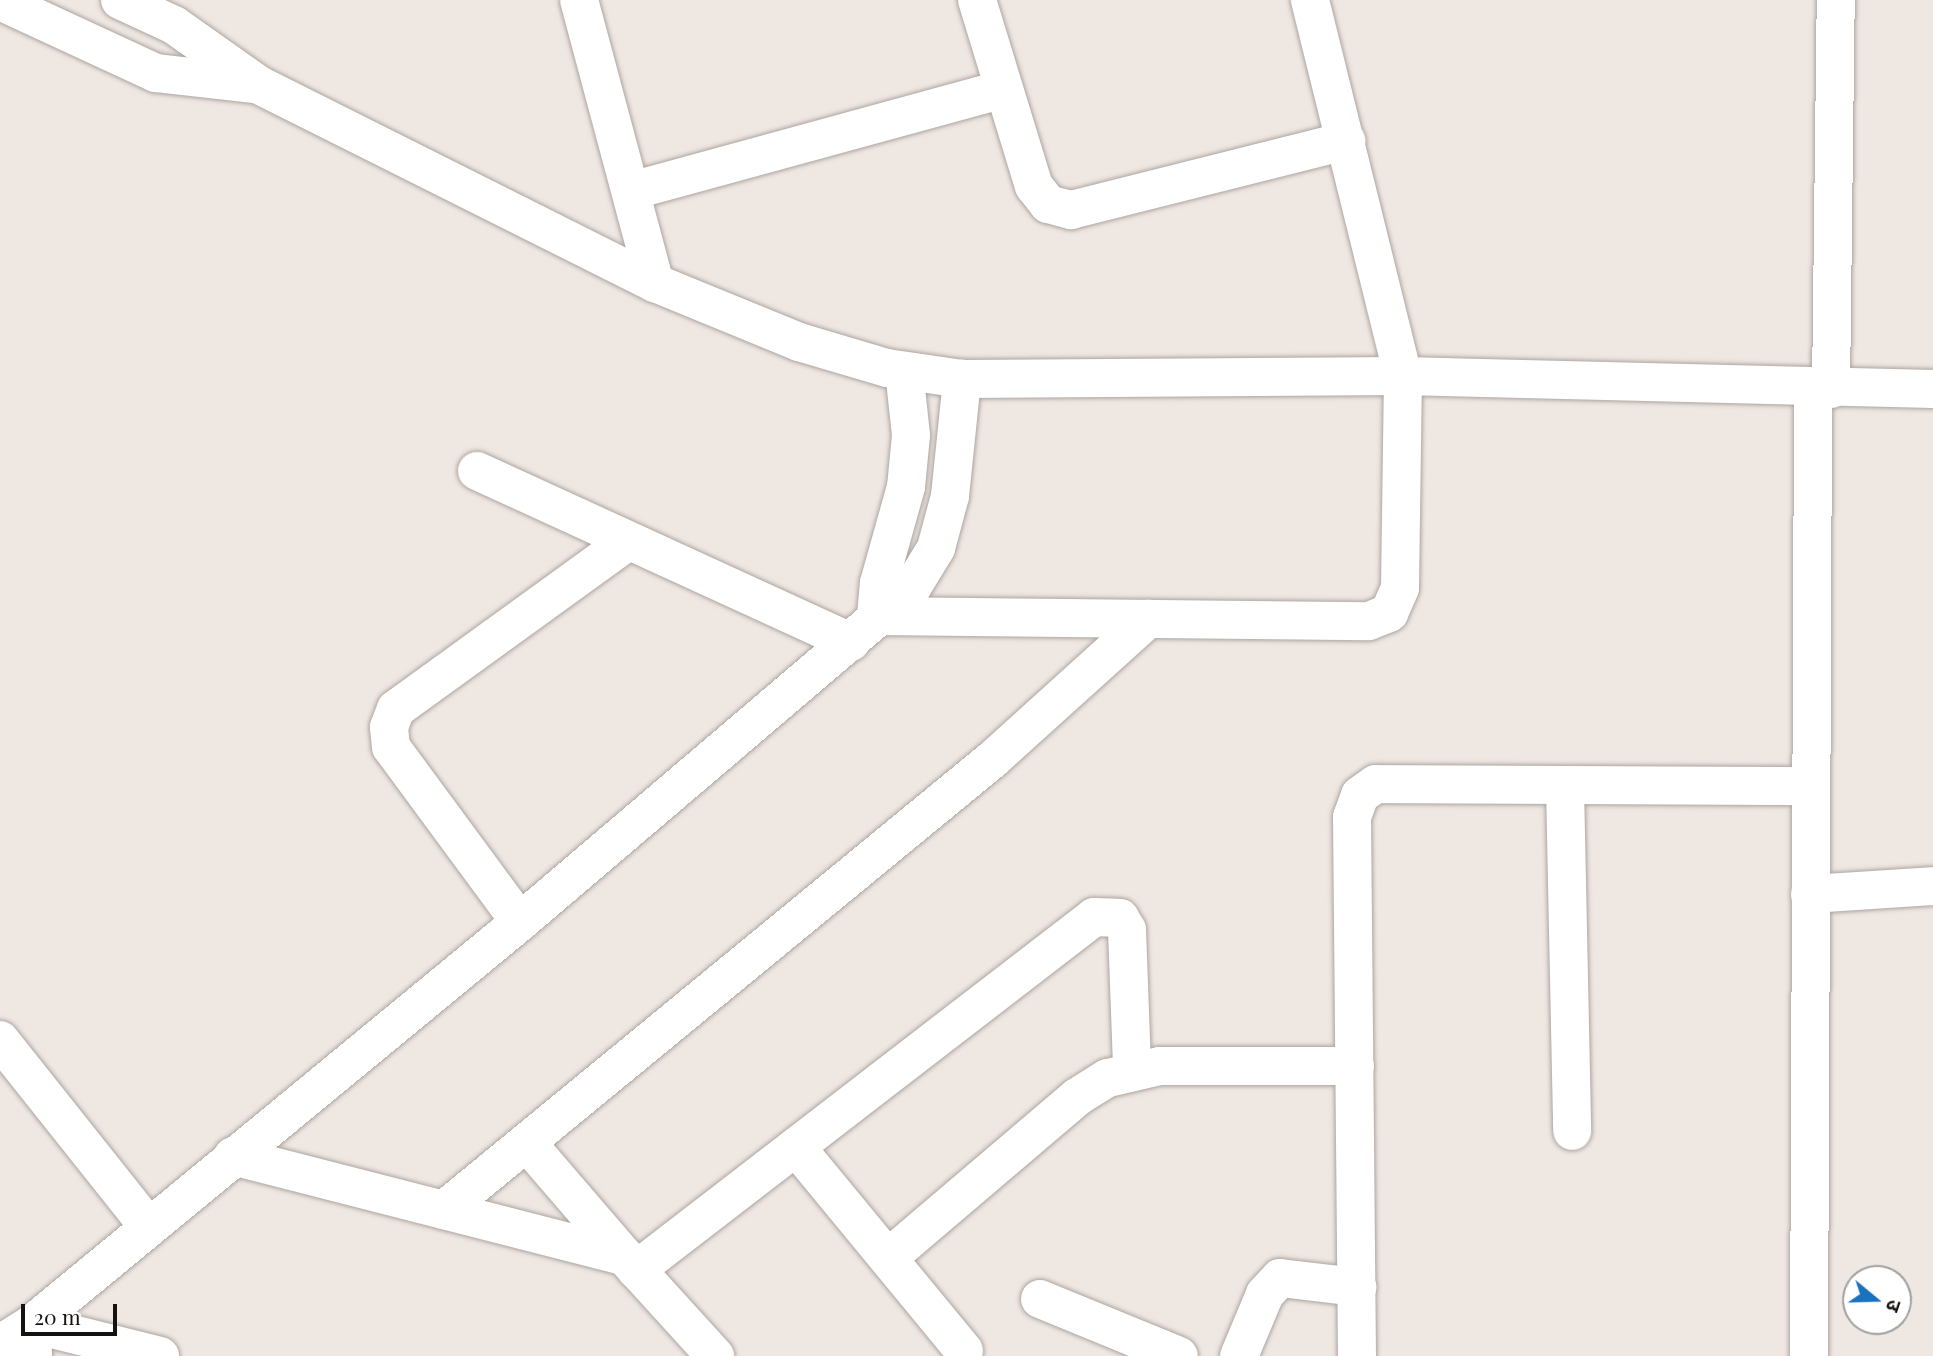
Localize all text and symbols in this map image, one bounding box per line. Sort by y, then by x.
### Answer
north arrow [1842,1265,1912,1335]
scale bar [24,1290,121,1334]
text: उ [1881,1297,1909,1316]
text: 20 m [34,1302,81,1330]

